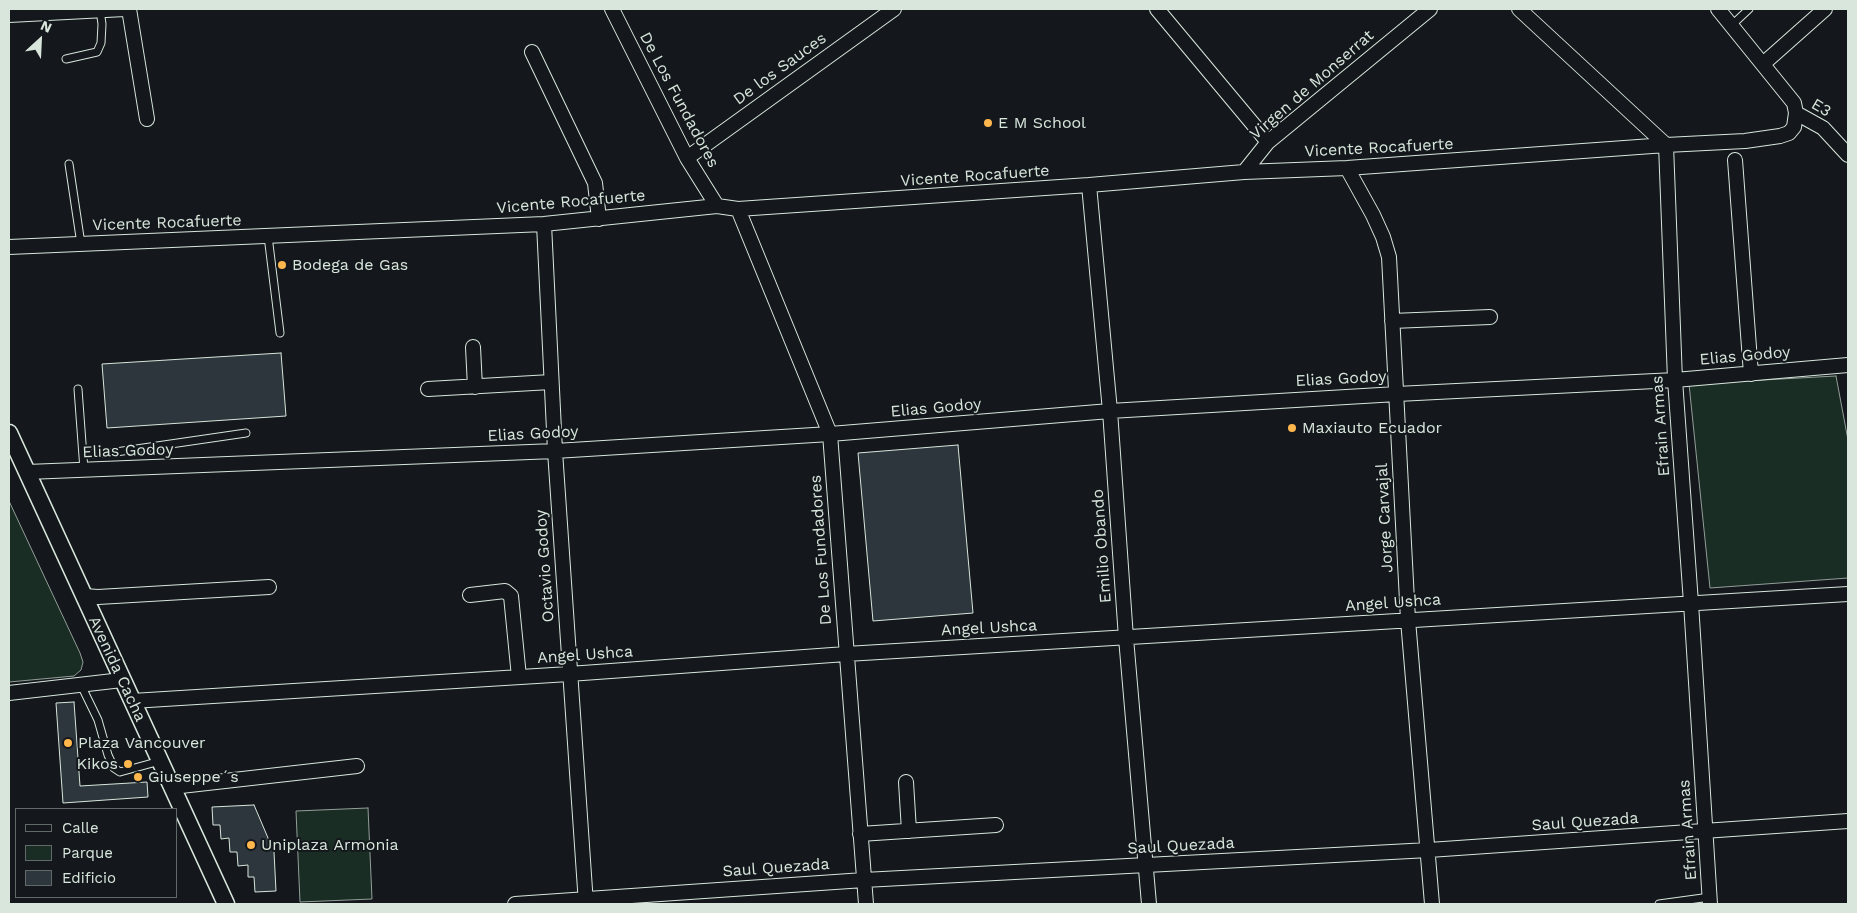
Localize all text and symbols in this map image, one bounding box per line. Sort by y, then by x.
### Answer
north arrow [15,15,65,65]
text: N [38,17,54,36]
street label: Virgen de Monserrat [1246,26,1378,144]
street label: De Los Fundadores [635,29,723,171]
street label: De los Sauces [730,29,830,109]
street label: E3 [1808,95,1834,121]
place label: E M School [998,113,1086,133]
marker: E M School [982,117,994,129]
street label: Vicente Rocafuerte [1304,135,1454,161]
street label: Vicente Rocafuerte [900,161,1050,191]
street label: Vicente Rocafuerte [496,186,646,218]
street label: Vicente Rocafuerte [92,211,242,235]
place label: Bodega de Gas [292,255,408,275]
marker: Bodega de Gas [276,259,288,271]
street label: Elias Godoy [1699,342,1791,370]
street label: Elias Godoy [1295,367,1387,391]
street label: Efrain Armas [1648,375,1674,477]
street label: Elias Godoy [890,394,982,422]
place label: Maxiauto Ecuador [1302,418,1442,438]
street label: Elias Godoy [487,422,579,446]
marker: Maxiauto Ecuador [1286,422,1298,434]
street label: Elias Godoy [82,440,174,462]
street label: Jorge Carvajal [1373,463,1397,573]
street label: De Los Fundadores [806,474,836,626]
street label: Emilio Obando [1088,488,1116,604]
street label: Octavio Godoy [531,509,559,623]
street label: Angel Ushca [1344,590,1442,616]
street label: Avenida Cacha [84,613,150,725]
street label: Angel Ushca [941,616,1037,640]
street label: Angel Ushca [536,642,634,668]
place label: Plaza Vancouver [78,733,206,753]
marker: Plaza Vancouver [62,737,74,749]
place label: Kikos [76,754,118,774]
marker: Kikos [122,758,134,770]
place label: Giuseppe´s [148,767,239,787]
marker: Giuseppe´s [132,771,144,783]
street label: Efrain Armas [1675,779,1701,881]
legend [15,808,178,898]
street label: Saul Quezada [1531,809,1639,835]
text: Calle [62,819,99,837]
street label: Saul Quezada [1127,834,1235,858]
place label: Uniplaza Armonia [261,835,399,855]
marker: Uniplaza Armonia [245,839,257,851]
text: Parque [62,844,113,862]
street label: Saul Quezada [722,855,830,881]
text: Edificio [62,869,116,887]

